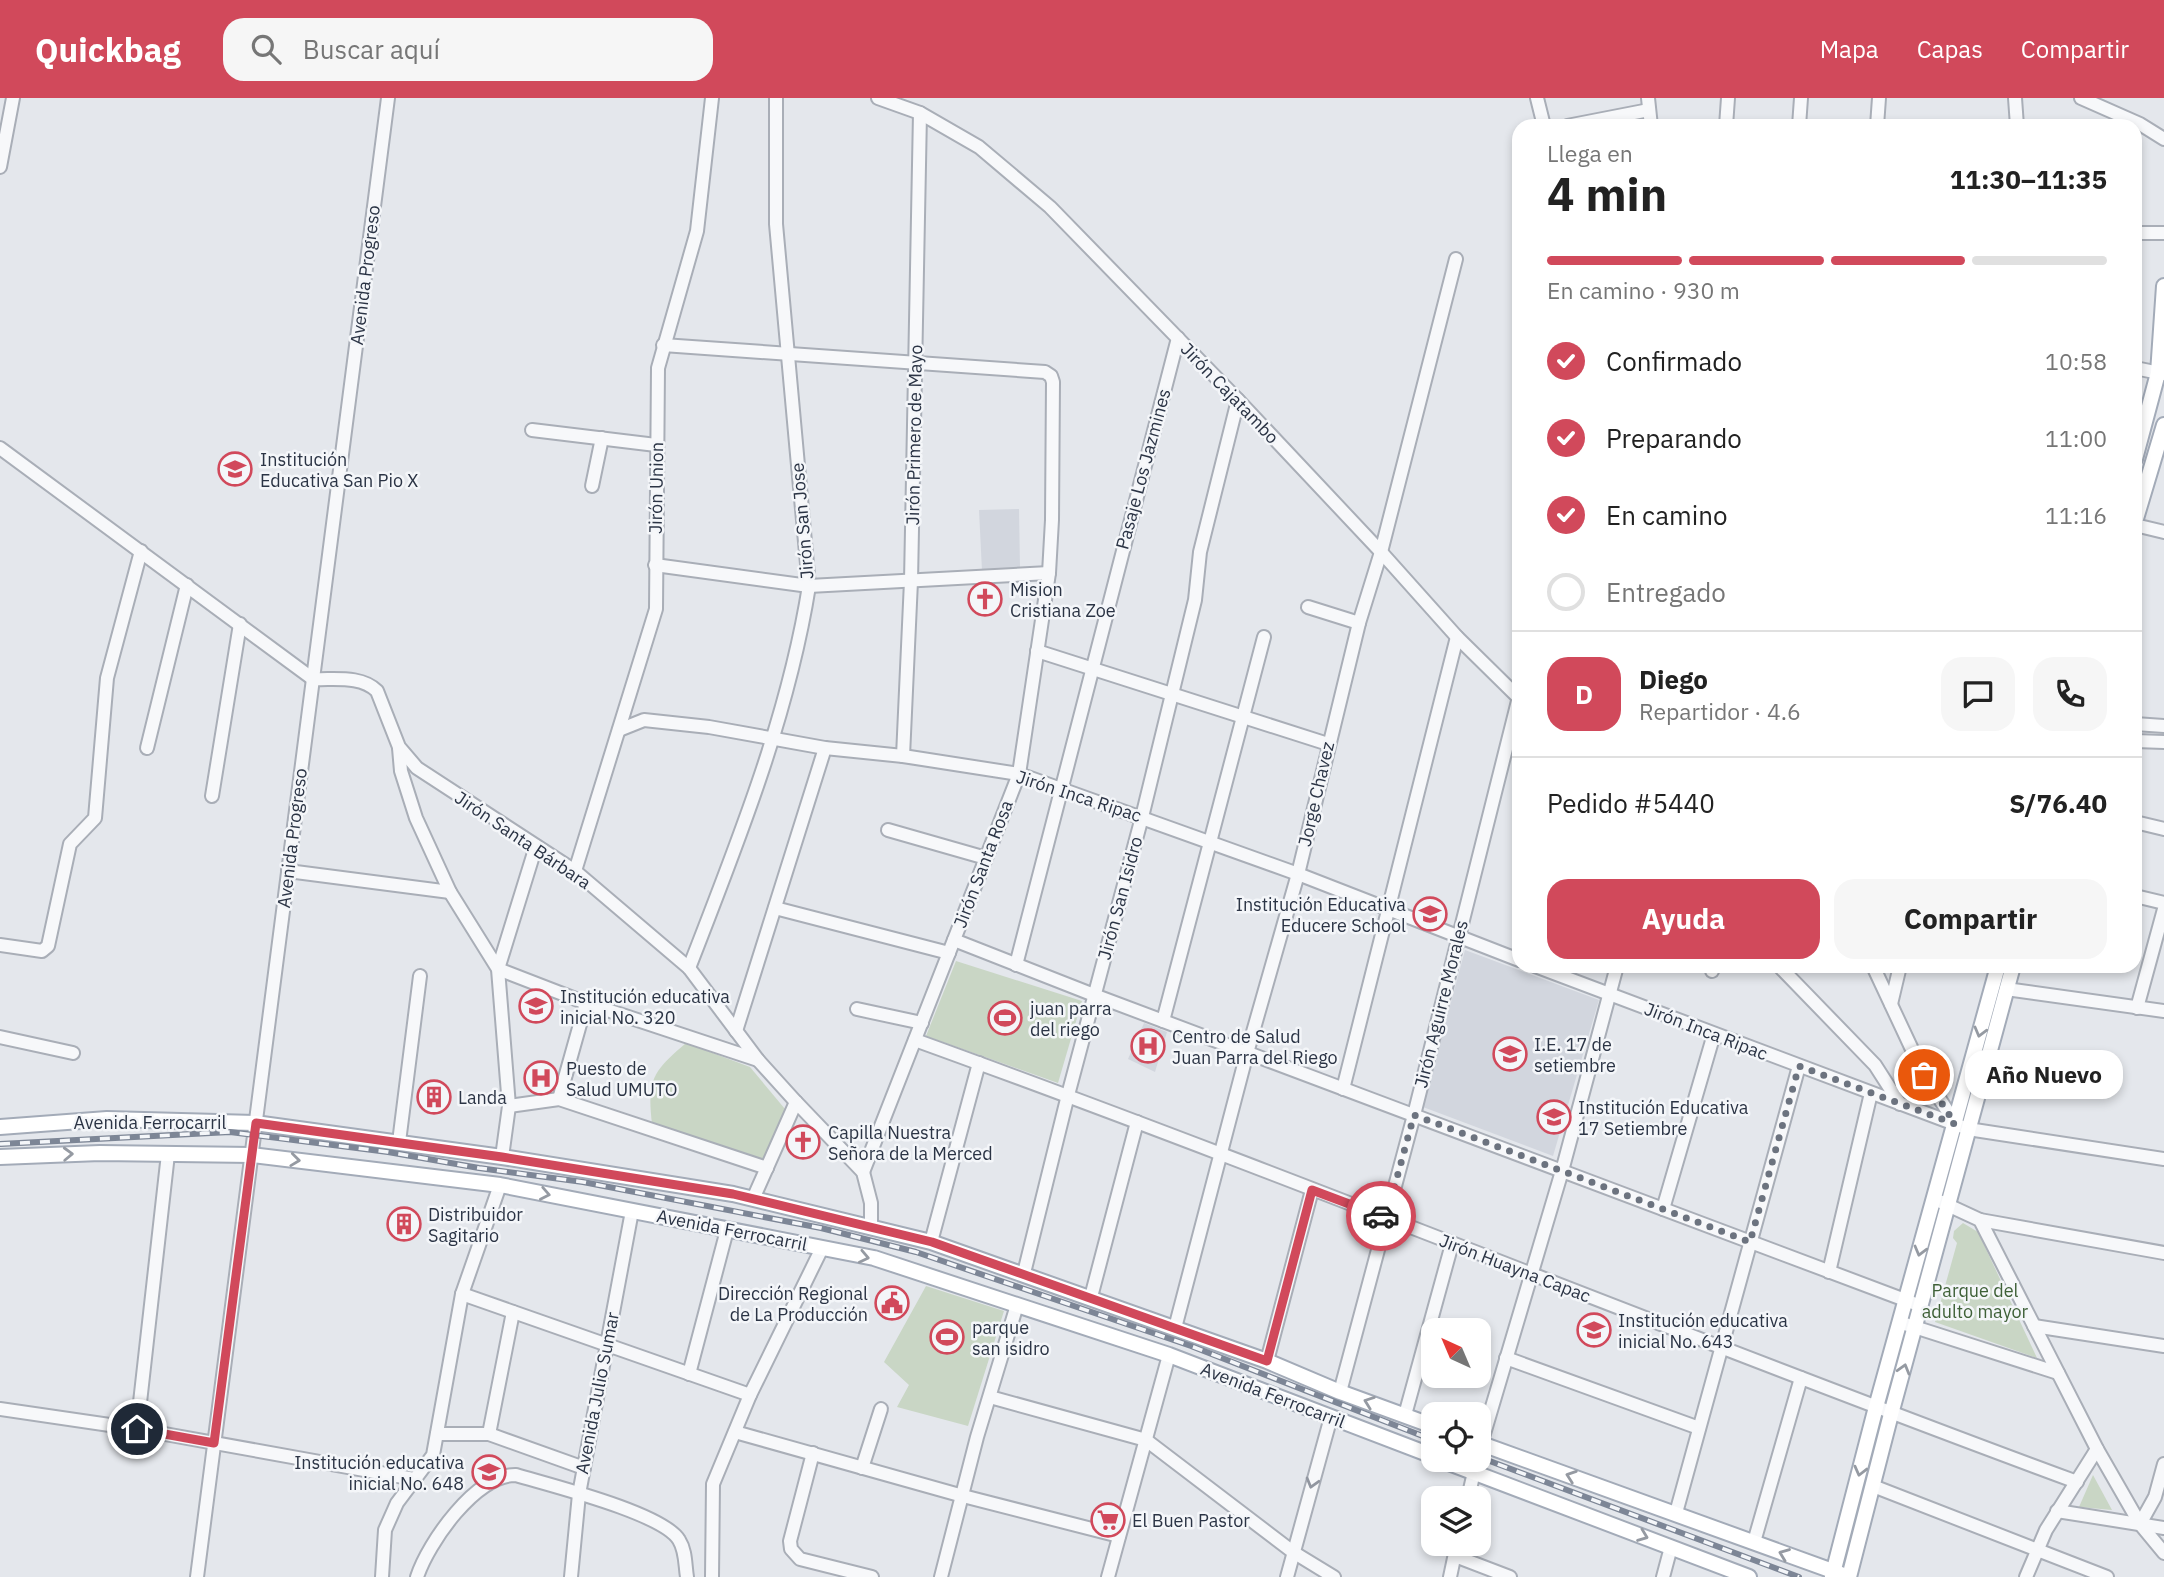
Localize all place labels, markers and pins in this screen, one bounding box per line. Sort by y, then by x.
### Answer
place label: Institución Educativa San Pio X [260,448,418,492]
school or university icon: Institución Educativa San Pio X [216,450,254,488]
place label: Mision Cristiana Zoe [1010,578,1116,622]
church icon: Mision Cristiana Zoe [966,580,1004,618]
place label: Institución Educativa Educere School [1236,893,1406,937]
school or university icon: Institución Educativa Educere School [1411,895,1449,933]
place label: Institución educativa inicial No. 320 [560,985,730,1029]
school or university icon: Institución educativa inicial No. 320 [517,987,555,1025]
place label: juan parra del riego [1030,997,1112,1041]
sports icon: juan parra del riego [986,999,1024,1037]
place label: Centro de Salud Juan Parra del Riego [1172,1025,1338,1069]
hospital icon: Centro de Salud Juan Parra del Riego [1129,1027,1167,1065]
place label: I.E. 17 de setiembre [1534,1033,1616,1077]
school or university icon: I.E. 17 de setiembre [1491,1035,1529,1073]
pin [1894,1045,1954,1105]
callout: Año Nuevo [1966,1051,2124,1100]
place label: Puesto de Salud UMUTO [566,1057,678,1101]
hospital icon: Puesto de Salud UMUTO [522,1059,560,1097]
building icon: Landa [415,1078,453,1116]
place label: Landa [458,1086,507,1109]
place label: Institución Educativa 17 Setiembre [1578,1096,1749,1140]
school or university icon: Institución Educativa 17 Setiembre [1535,1098,1573,1136]
place label: Capilla Nuestra Señora de la Merced [828,1121,993,1165]
church icon: Capilla Nuestra Señora de la Merced [784,1123,822,1161]
place label: Distribuidor Sagitario [428,1203,523,1247]
building icon: Distribuidor Sagitario [385,1205,423,1243]
place label: Dirección Regional de La Producción [718,1282,868,1326]
public building icon: Dirección Regional de La Producción [873,1284,911,1322]
place label: Institución educativa inicial No. 643 [1618,1309,1788,1353]
school or university icon: Institución educativa inicial No. 643 [1575,1311,1613,1349]
place label: parque san isidro [972,1316,1050,1360]
sports icon: parque san isidro [928,1318,966,1356]
pin [107,1399,167,1459]
place label: Institución educativa inicial No. 648 [294,1451,464,1495]
school or university icon: Institución educativa inicial No. 648 [470,1453,508,1491]
supermarket icon: El Buen Pastor [1089,1501,1127,1539]
place label: El Buen Pastor [1132,1509,1250,1532]

